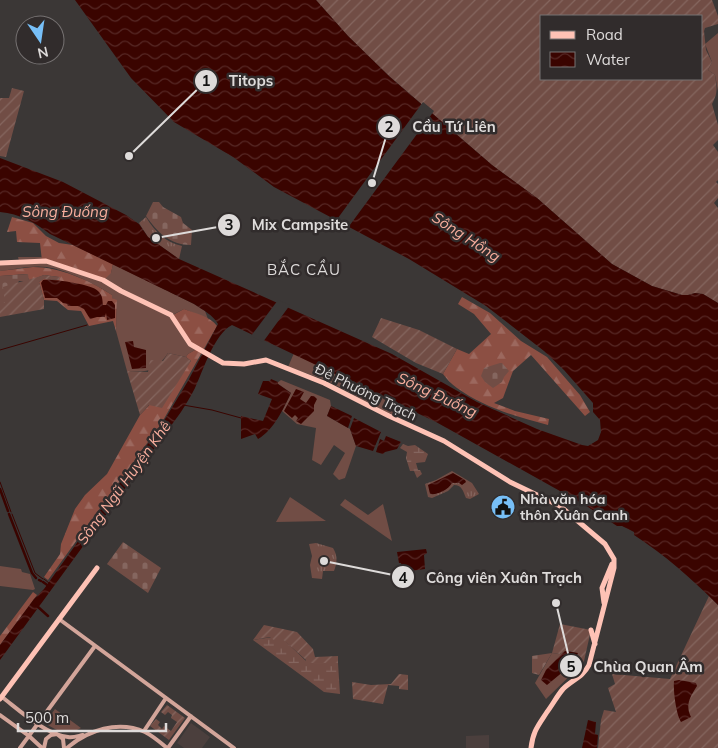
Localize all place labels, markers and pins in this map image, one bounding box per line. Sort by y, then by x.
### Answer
callout: Titops [194,66,283,96]
callout: Cầu Tứ Liên [377,112,505,142]
callout: Mix Campsite [216,210,358,240]
place label: Nhà văn hóa thôn Xuân Canh [520,490,628,524]
public building icon: Nhà văn hóa thôn Xuân Canh [490,494,516,520]
callout: Công viên Xuân Trạch [391,562,592,592]
callout: Chùa Quan Âm [558,651,713,681]

